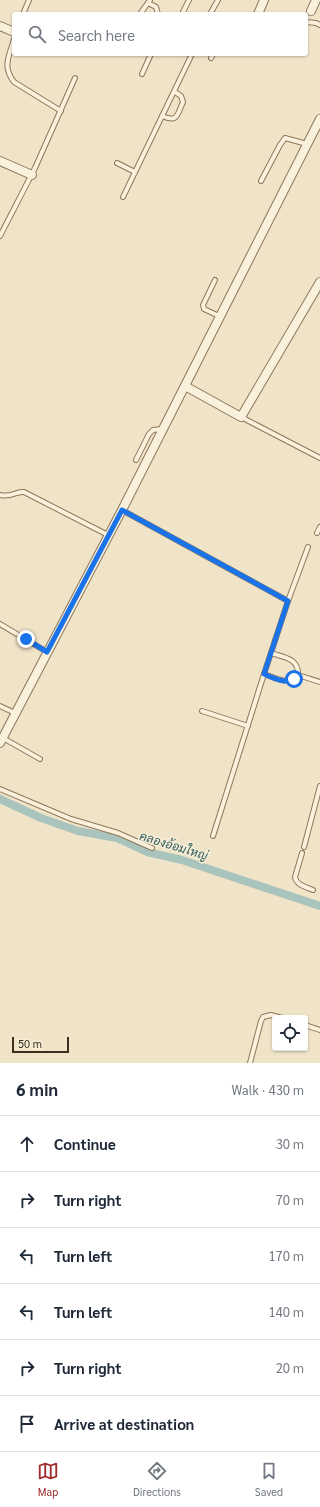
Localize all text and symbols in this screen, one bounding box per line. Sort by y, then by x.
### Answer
search box [12,12,308,56]
icon: search [26,23,48,45]
text: Search here [58,25,135,44]
route end [17,630,35,648]
route start [285,670,303,688]
water label: คลองอ้อมใหญ่ [138,827,211,863]
map controls [272,1015,308,1051]
button: locate [272,1015,308,1051]
scale bar [12,1035,69,1054]
text: 50 m [18,1036,42,1051]
text: 6 min [16,1078,58,1100]
text: Walk · 430 m [232,1081,304,1098]
icon: ahead [16,1133,38,1155]
text: Continue [54,1134,116,1153]
text: 30 m [276,1135,304,1152]
icon: right [16,1189,38,1211]
text: Turn right [54,1190,121,1209]
text: 70 m [276,1191,304,1208]
icon: left [16,1245,38,1267]
text: Turn left [54,1246,112,1265]
text: 170 m [268,1247,304,1264]
icon: left [16,1301,38,1323]
text: Turn left [54,1302,112,1321]
text: 140 m [268,1303,304,1320]
icon: right [16,1357,38,1379]
text: Turn right [54,1358,121,1377]
text: 20 m [276,1359,304,1376]
icon: arrive [16,1413,38,1435]
text: Arrive at destination [54,1414,194,1433]
tab: Map [37,1460,59,1499]
tab: Directions [133,1460,181,1499]
tab: Saved [255,1460,283,1499]

